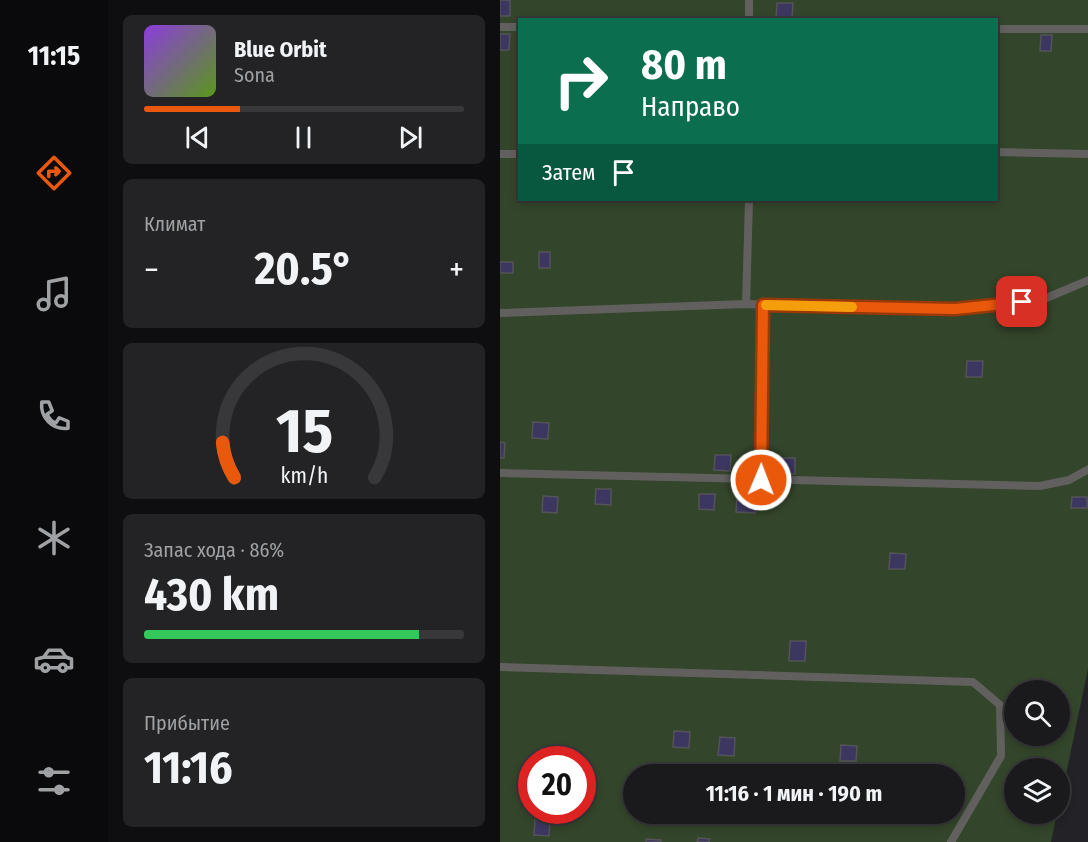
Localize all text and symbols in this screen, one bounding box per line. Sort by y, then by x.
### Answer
text: Blue Orbit [234,36,327,63]
text: 11:15 [28,40,80,72]
text: 80 m [641,40,727,90]
icon: right [542,42,620,120]
text: Sona [234,63,275,87]
text: Направо [641,91,740,123]
icon: previous [181,121,214,154]
icon: pause [287,121,320,154]
icon: next [394,121,427,154]
icon: directions [33,152,75,194]
icon: arrive [607,156,640,189]
text: Затем [542,159,595,186]
text: Климат [144,212,205,236]
text: 20.5° [254,242,353,296]
text: − [144,250,159,290]
text: + [449,250,464,290]
icon: music [33,273,75,315]
pin [996,276,1047,327]
icon: arrive [1005,285,1038,318]
text: 15 [275,394,333,469]
icon: phone [33,395,75,437]
position arrow [729,448,793,512]
text: km/h [280,463,328,489]
icon: climate [33,517,75,559]
text: Запас хода · 86% [144,538,284,562]
text: 430 km [144,568,279,622]
icon: car [33,638,75,680]
map controls [1004,680,1070,824]
button: search [1004,680,1070,746]
text: Прибытие [144,711,230,735]
text: 11:16 [144,741,233,795]
speed limit sign: 20 [518,746,596,824]
button: layers [1004,758,1070,824]
icon: filters [33,760,75,802]
text: 11:16 · 1 мин · 190 m [706,780,882,807]

